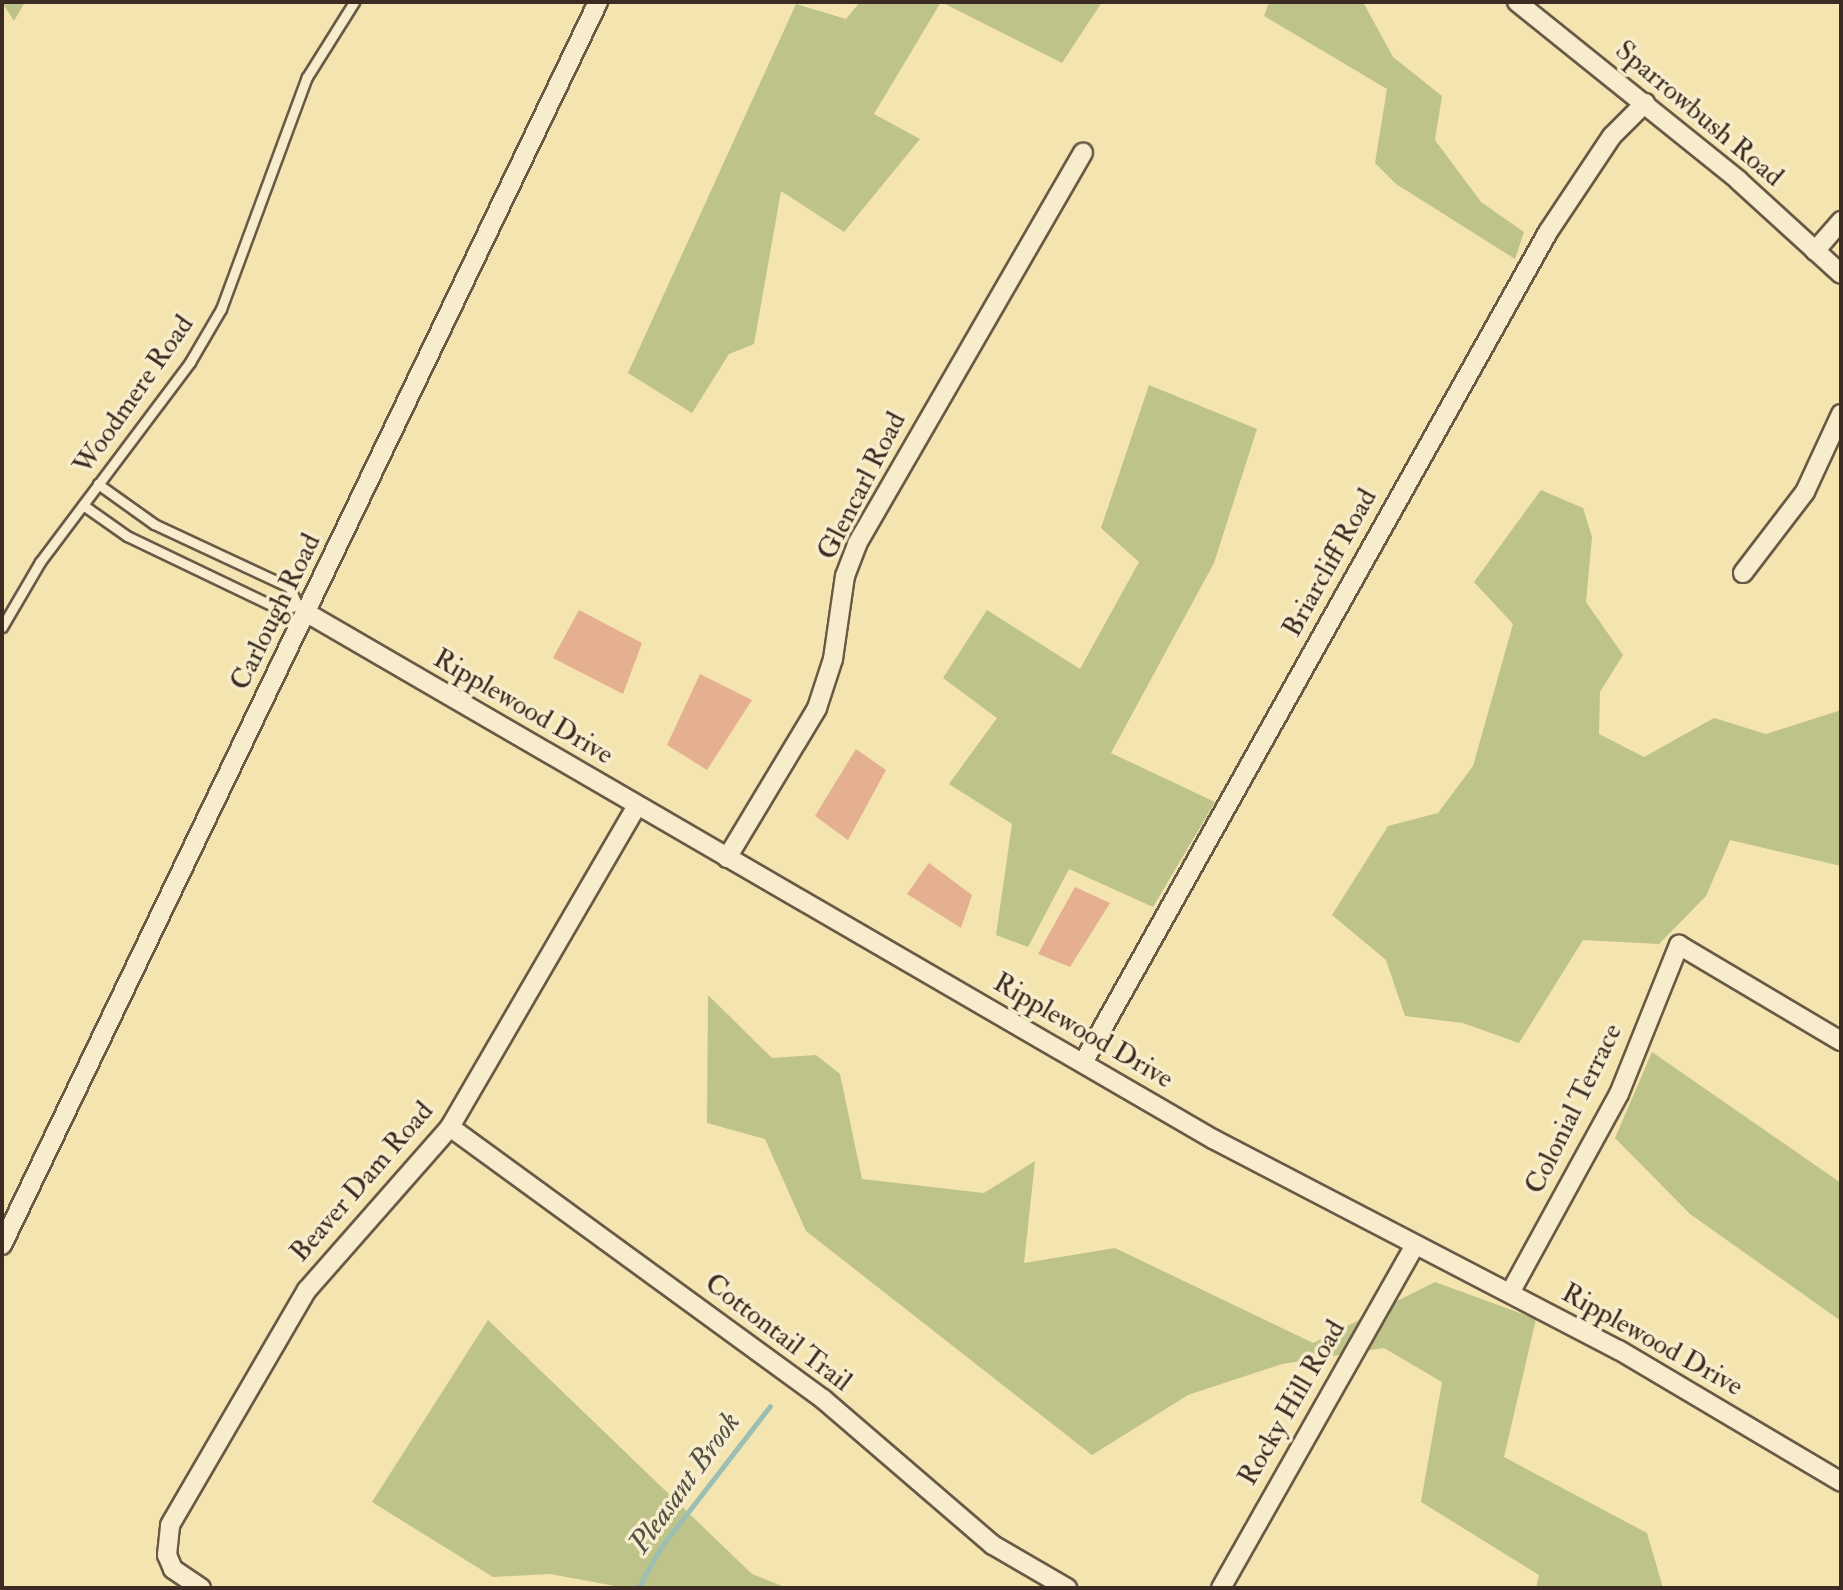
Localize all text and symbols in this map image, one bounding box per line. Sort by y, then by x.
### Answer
street label: Sparrowbush Road [1608,34,1790,194]
street label: Woodmere Road [67,309,201,481]
street label: Glencarl Road [810,406,914,566]
street label: Briarcliff Road [1275,483,1385,643]
street label: Carlough Road [224,528,328,696]
street label: Ripplewood Drive [427,642,619,772]
street label: Ripplewood Drive [987,966,1179,1096]
street label: Colonial Terrace [1518,1018,1630,1200]
street label: Beaver Dam Road [283,1095,441,1269]
street label: Cottontail Trail [698,1267,858,1399]
street label: Ripplewood Drive [1555,1276,1749,1404]
street label: Rocky Hill Road [1231,1314,1353,1492]
water label: Pleasant Brook [622,1405,748,1561]

